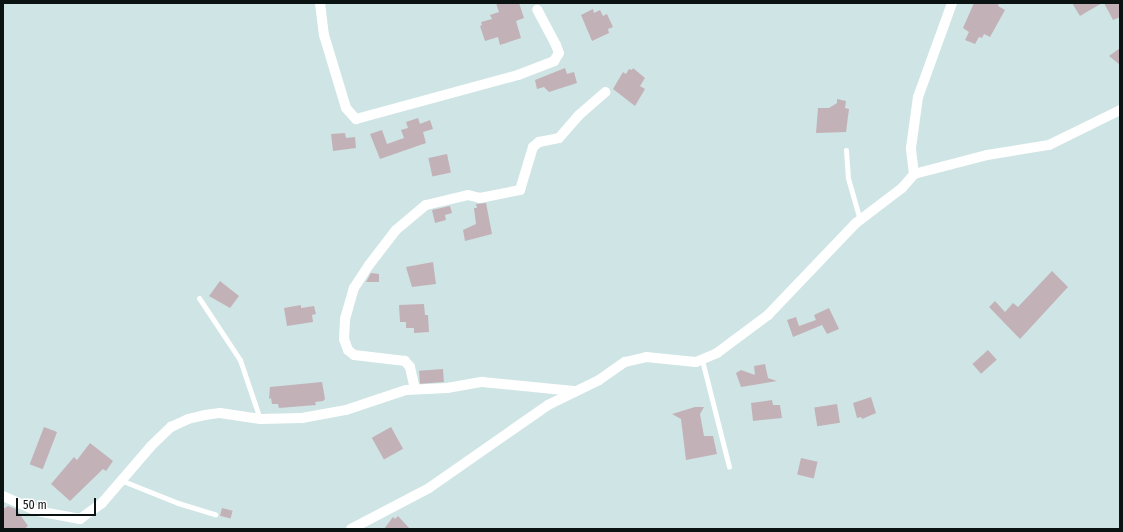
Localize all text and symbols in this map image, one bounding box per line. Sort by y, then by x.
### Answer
scale bar [18,490,98,516]
text: 50 m [23,498,47,512]

